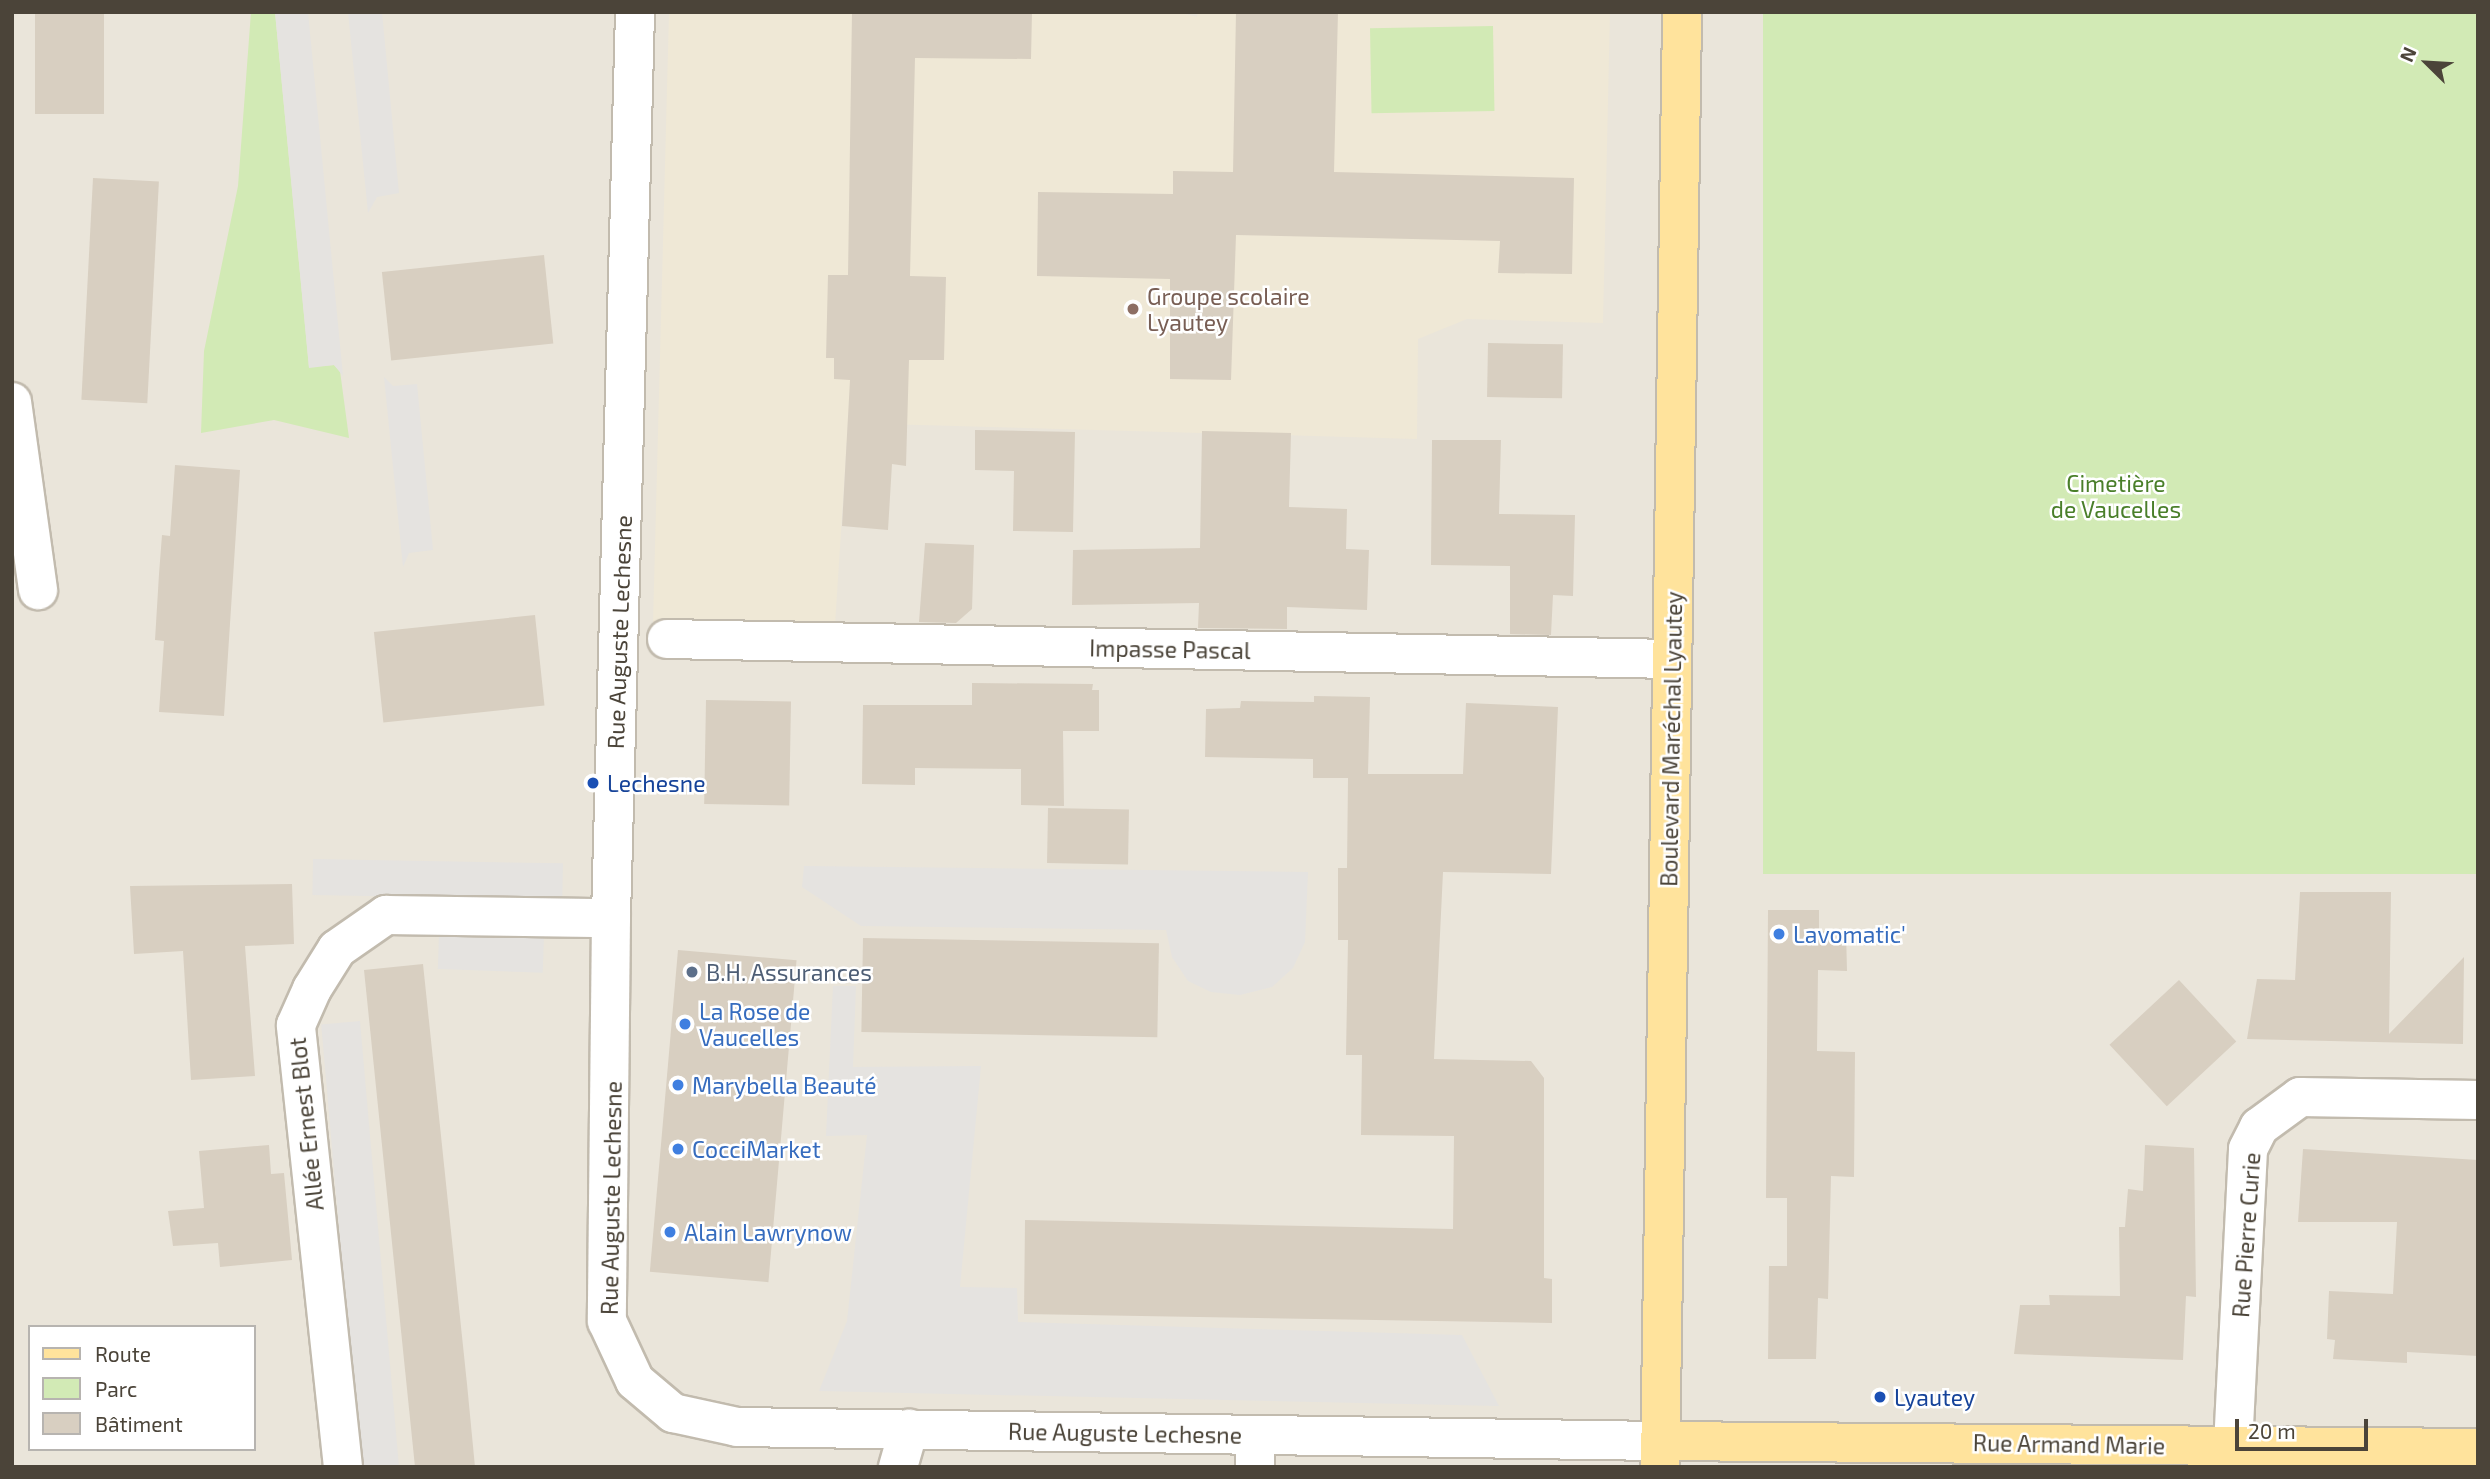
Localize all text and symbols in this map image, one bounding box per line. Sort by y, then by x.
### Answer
north arrow [2392,28,2462,98]
text: N [2394,43,2421,65]
place label: Groupe scolaire Lyautey [1147,282,1310,336]
marker: Groupe scolaire Lyautey [1125,301,1141,317]
park label: Cimetière de Vaucelles [2051,469,2181,523]
street label: Rue Auguste Lechesne [601,514,637,750]
street label: Boulevard Maréchal Lyautey [1655,591,1687,887]
street label: Impasse Pascal [1089,634,1251,664]
place label: Lechesne [607,769,705,797]
marker: Lechesne [585,775,601,791]
place label: Lavomatic' [1793,920,1906,948]
marker: Lavomatic' [1771,926,1787,942]
place label: B.H. Assurances [706,958,872,986]
marker: B.H. Assurances [684,964,700,980]
place label: La Rose de Vaucelles [699,997,810,1051]
marker: La Rose de Vaucelles [677,1016,693,1032]
street label: Allée Ernest Blot [283,1036,329,1212]
place label: Marybella Beauté [692,1071,877,1099]
marker: Marybella Beauté [670,1077,686,1093]
street label: Rue Auguste Lechesne [595,1080,627,1316]
place label: CocciMarket [692,1135,821,1163]
marker: CocciMarket [670,1141,686,1157]
street label: Rue Pierre Curie [2226,1151,2266,1319]
place label: Alain Lawrynow [684,1218,852,1246]
marker: Alain Lawrynow [662,1224,678,1240]
legend [28,1325,256,1451]
text: Route [95,1341,151,1366]
text: Parc [95,1376,137,1401]
place label: Lyautey [1894,1383,1975,1411]
marker: Lyautey [1872,1389,1888,1405]
scale bar [2238,1406,2371,1450]
text: Bâtiment [95,1411,183,1436]
street label: Rue Auguste Lechesne [1007,1417,1243,1449]
text: 20 m [2248,1418,2296,1443]
street label: Rue Armand Marie [1972,1429,2166,1459]

